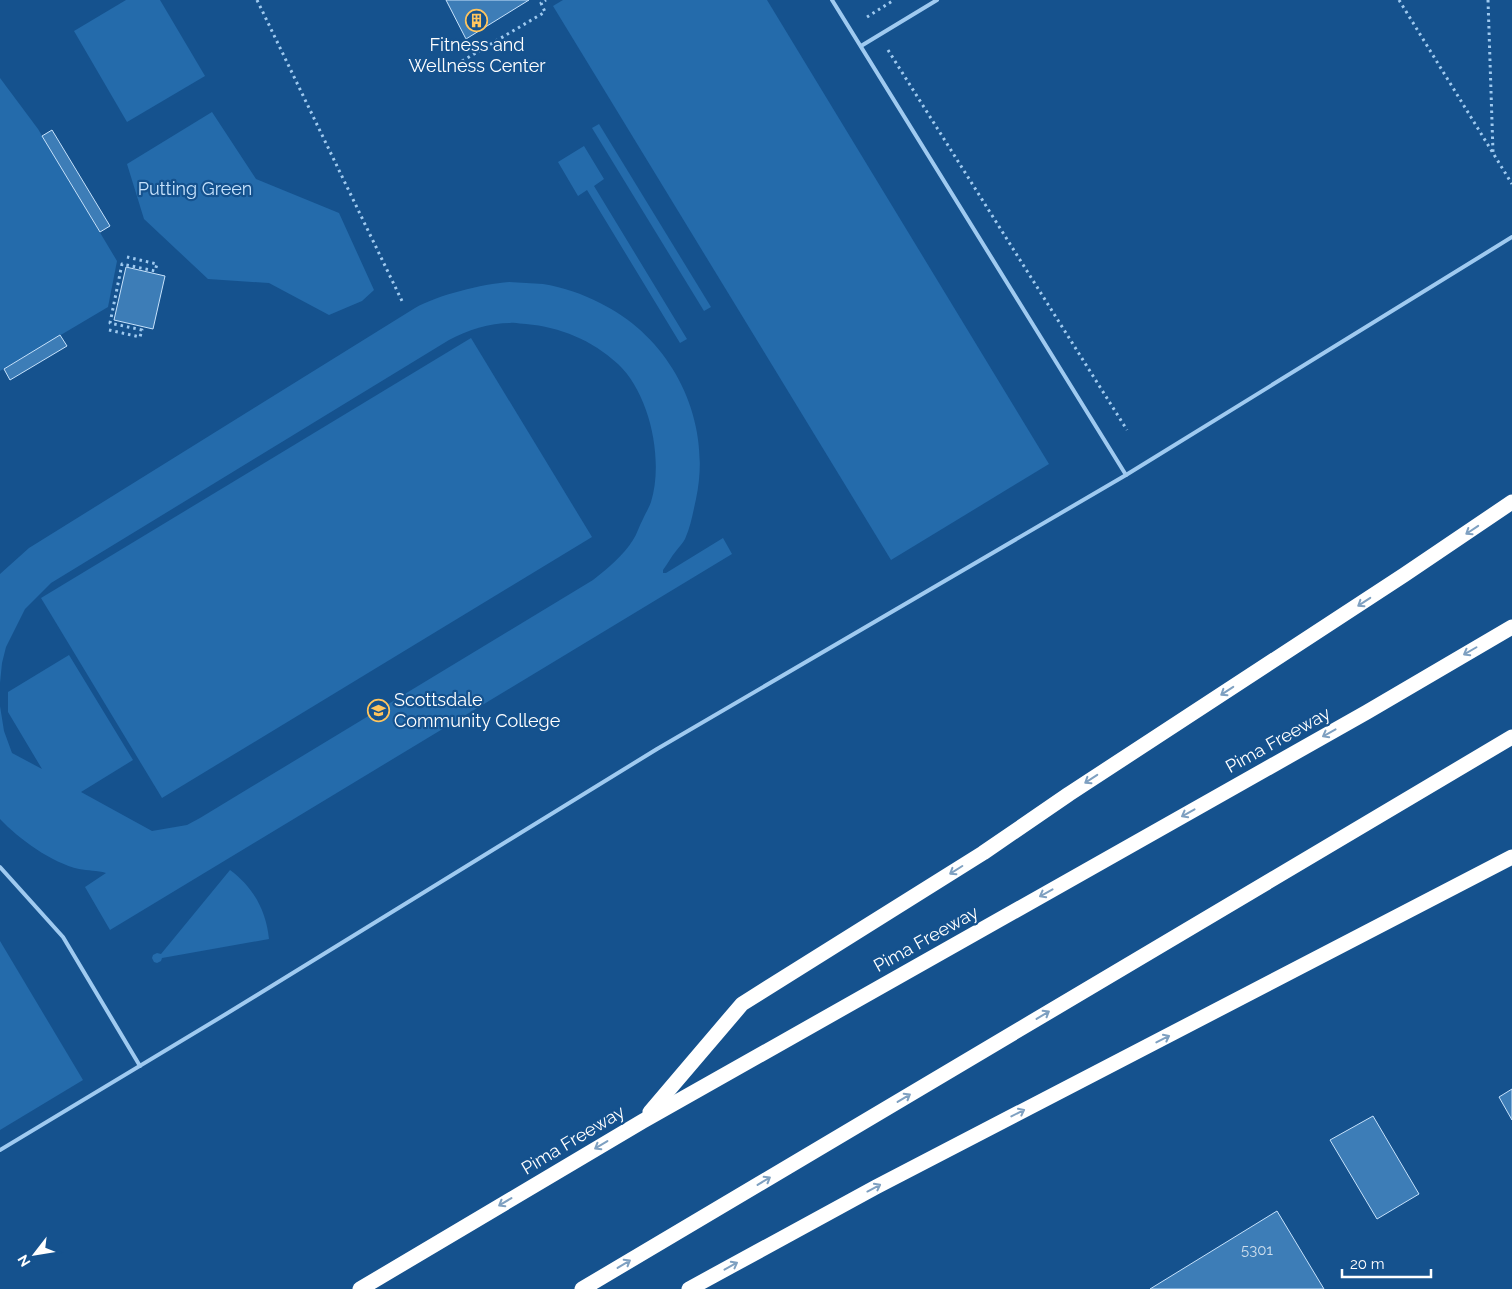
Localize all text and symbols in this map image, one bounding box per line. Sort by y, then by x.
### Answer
building icon: Fitness and Wellness Center [465,8,489,32]
place label: Fitness and Wellness Center [408,34,546,76]
park label: Putting Green [138,178,252,199]
one-way arrow [1465,525,1479,535]
one-way arrow [1357,597,1371,607]
one-way arrow [1463,647,1477,657]
one-way arrow [1221,686,1235,696]
place label: Scottsdale Community College [394,689,561,731]
school or university icon: Scottsdale Community College [366,698,390,722]
street label: Pima Freeway [1222,702,1334,777]
one-way arrow [1322,728,1337,738]
one-way arrow [1085,775,1099,785]
one-way arrow [1180,808,1195,818]
one-way arrow [950,865,964,875]
one-way arrow [1040,888,1054,898]
street label: Pima Freeway [870,901,982,976]
one-way arrow [1036,1010,1050,1020]
one-way arrow [1155,1033,1170,1043]
one-way arrow [896,1093,910,1103]
street label: Pima Freeway [517,1100,628,1179]
one-way arrow [1011,1108,1026,1118]
one-way arrow [594,1141,608,1151]
one-way arrow [756,1176,770,1186]
one-way arrow [866,1183,881,1192]
one-way arrow [499,1198,513,1208]
north arrow [10,1229,60,1279]
house number: 5301 [1241,1241,1273,1259]
scale bar [1342,1246,1431,1278]
text: N [14,1252,33,1269]
text: 20 m [1350,1255,1385,1273]
one-way arrow [617,1259,631,1269]
one-way arrow [724,1260,738,1270]

